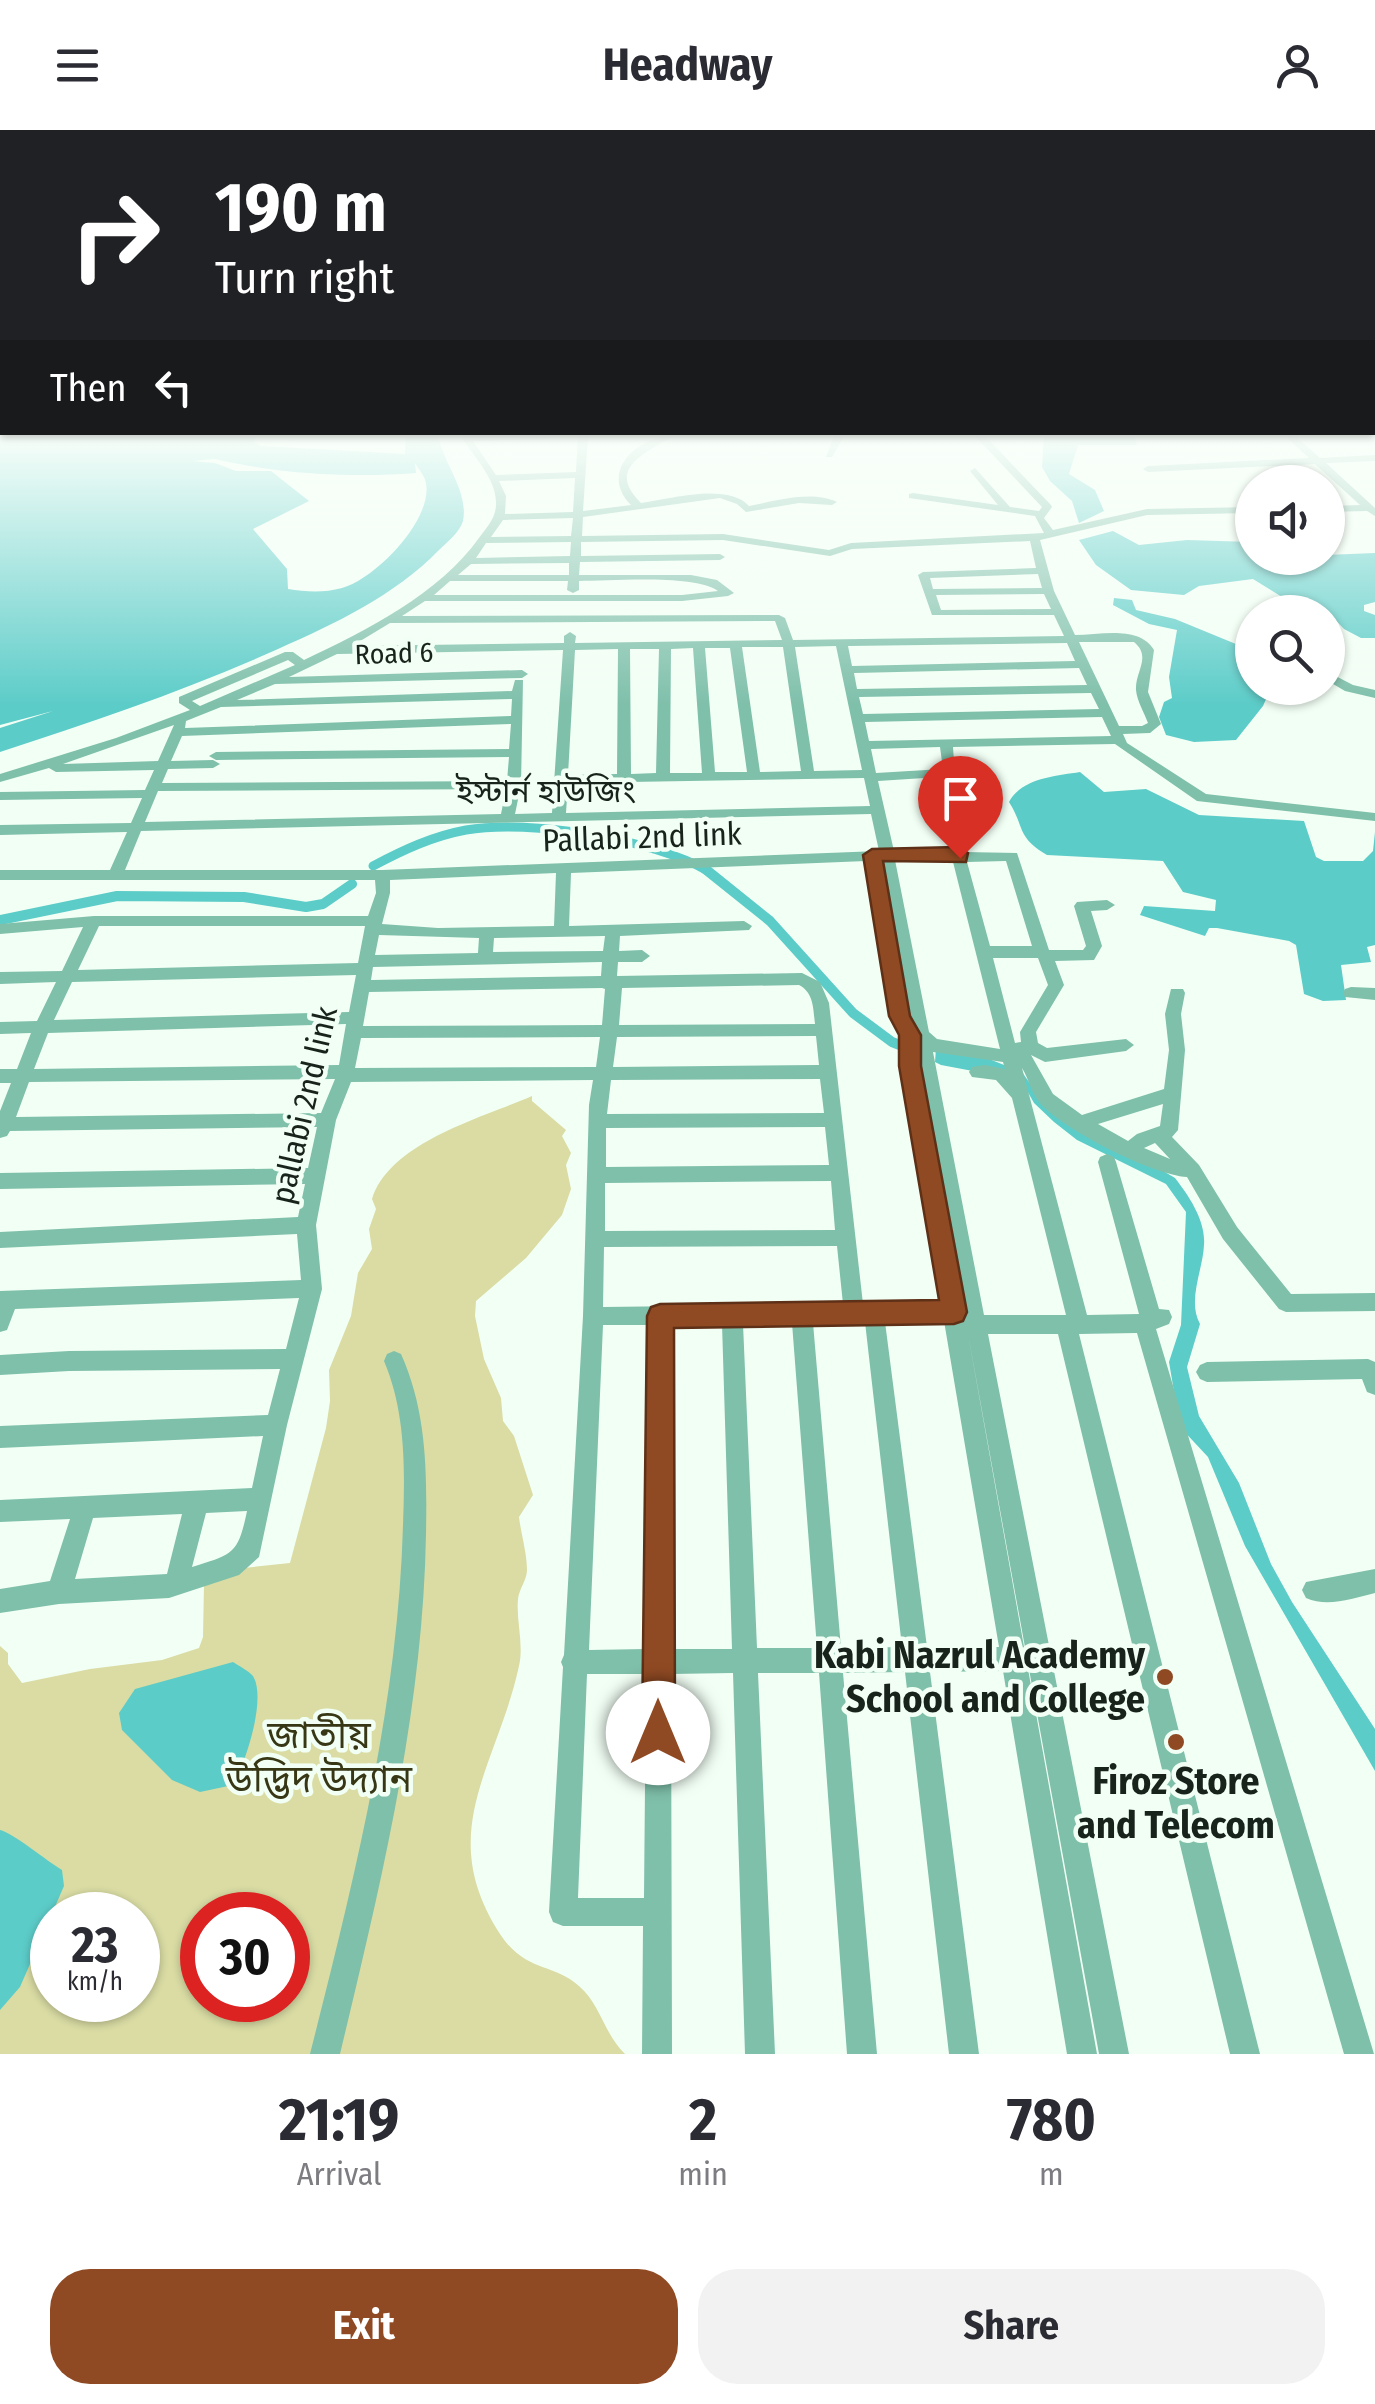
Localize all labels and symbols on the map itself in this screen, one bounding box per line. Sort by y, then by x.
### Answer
street label: Road 6 [354,636,434,671]
pin [918,756,1003,859]
district label: ইস্টার্ন হাউজিং [455,772,636,810]
street label: Pallabi 2nd link [542,815,742,859]
street label: pallabi 2nd link [263,1003,345,1207]
place label: Kabi Nazrul Academy School and College [814,1632,1146,1722]
marker: Kabi Nazrul Academy School and College [1154,1666,1176,1688]
position arrow [606,1681,710,1785]
park label: জাতীয় উদ্ভিদ উদ্যান [225,1712,413,1802]
marker: Firoz Store and Telecom [1165,1731,1187,1753]
place label: Firoz Store and Telecom [1077,1758,1275,1848]
speed limit sign: 30 [180,1892,310,2022]

